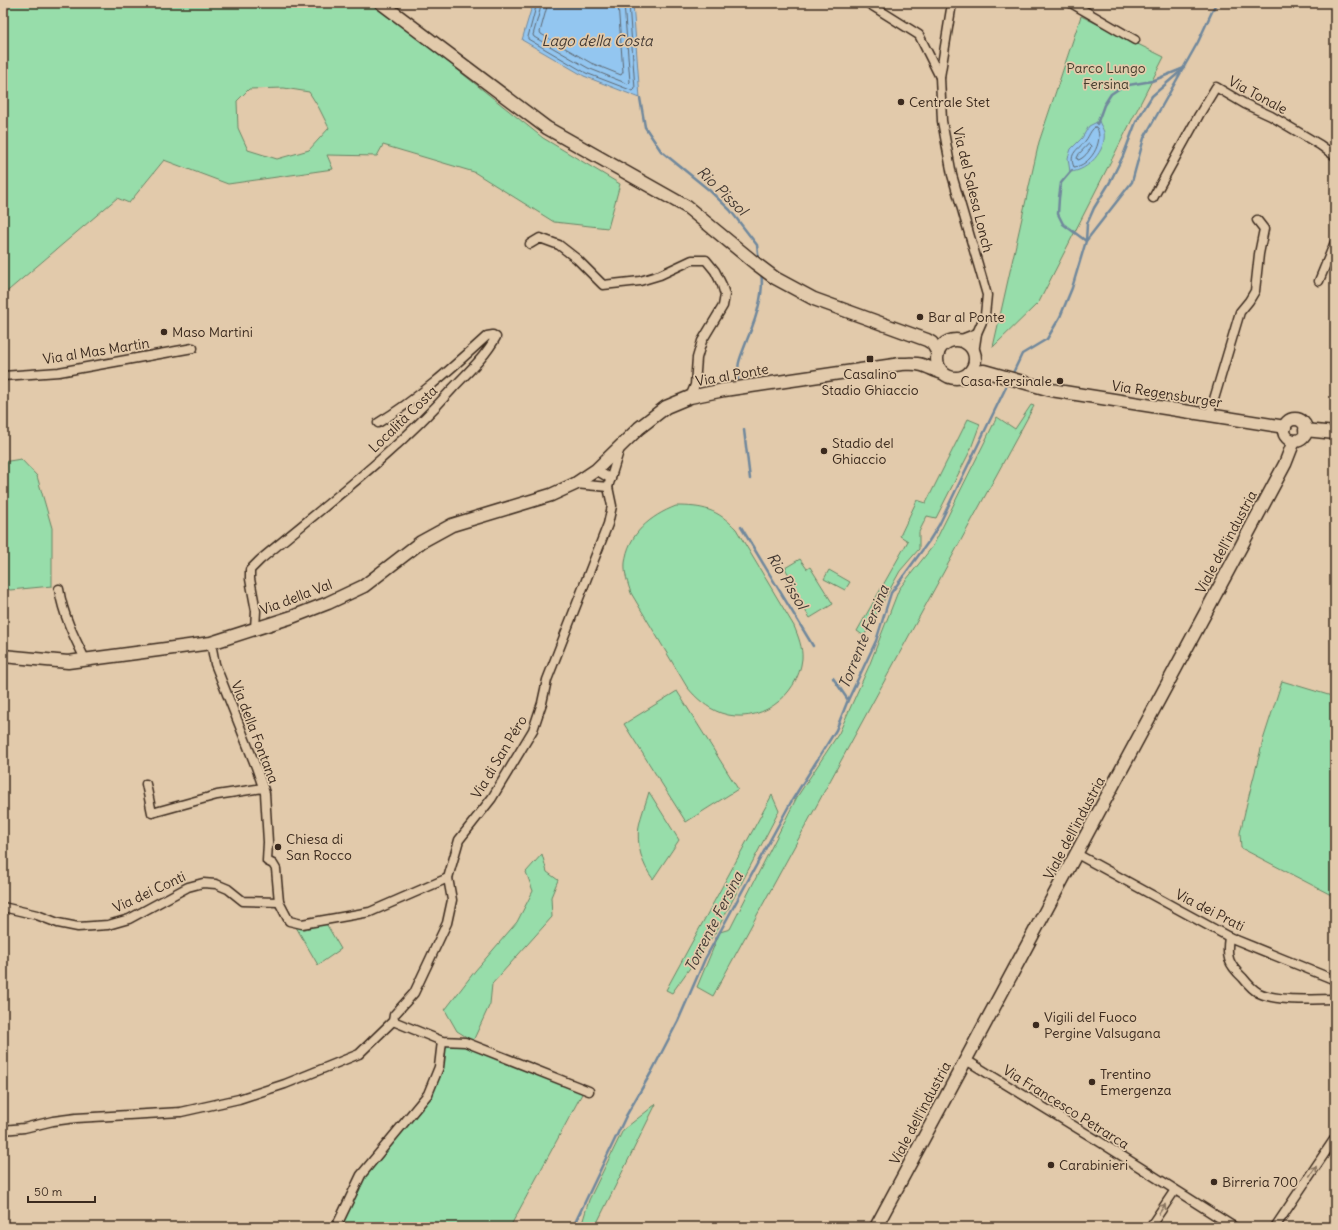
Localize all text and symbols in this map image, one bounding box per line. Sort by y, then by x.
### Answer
water label: Lago della Costa [541,31,654,50]
park label: Parco Lungo Fersina [1066,59,1146,93]
street label: Via Tonale [1225,72,1291,118]
place label: Centrale Stet [909,93,990,111]
marker: Centrale Stet [896,97,906,107]
street label: Via del Salesa Lonch [949,126,997,254]
water label: Rio Pissol [693,162,753,221]
place label: Bar al Ponte [928,308,1005,326]
marker: Bar al Ponte [915,312,925,322]
place label: Maso Martini [172,323,253,341]
marker: Maso Martini [159,327,169,337]
street label: Via al Mas Martin [41,334,151,368]
marker: Casalino Stadio Ghiaccio [865,354,875,364]
street label: Via al Ponte [694,360,770,390]
place label: Casalino Stadio Ghiaccio [821,365,919,399]
place label: Casa Fersinale [961,372,1052,390]
marker: Casa Fersinale [1055,376,1065,386]
street label: Via Regensburger [1110,376,1224,412]
street label: Località Costa [365,382,441,456]
place label: Stadio del Ghiaccio [832,434,894,468]
marker: Stadio del Ghiaccio [819,446,829,456]
street label: Viale dell'industria [1191,487,1261,597]
water label: Rio Pissol [763,549,813,615]
street label: Via della Val [257,575,335,619]
water label: Torrente Fersina [834,581,893,691]
street label: Via della Fontana [227,678,283,786]
street label: Via di San Péro [467,712,531,802]
street label: Viale dell'industria [1039,773,1109,883]
place label: Chiesa di San Rocco [286,830,352,864]
marker: Chiesa di San Rocco [273,842,283,852]
street label: Via dei Conti [110,867,188,917]
water label: Torrente Fersina [680,867,748,975]
street label: Via dei Prati [1172,885,1248,935]
place label: Vigili del Fuoco Pergine Valsugana [1044,1008,1161,1042]
marker: Vigili del Fuoco Pergine Valsugana [1031,1020,1041,1030]
street label: Viale dell'industria [885,1058,955,1168]
street label: Via Francesco Petrarca [1000,1061,1132,1153]
place label: Trentino Emergenza [1100,1065,1172,1099]
marker: Trentino Emergenza [1087,1077,1097,1087]
place label: Carabinieri [1059,1156,1128,1174]
marker: Carabinieri [1046,1160,1056,1170]
one-way arrow [1309,1166,1317,1177]
place label: Birreria 700 [1222,1173,1298,1191]
marker: Birreria 700 [1209,1177,1219,1187]
scale bar [28,1178,95,1204]
text: 50 m [34,1184,63,1199]
one-way arrow [1158,1203,1166,1214]

